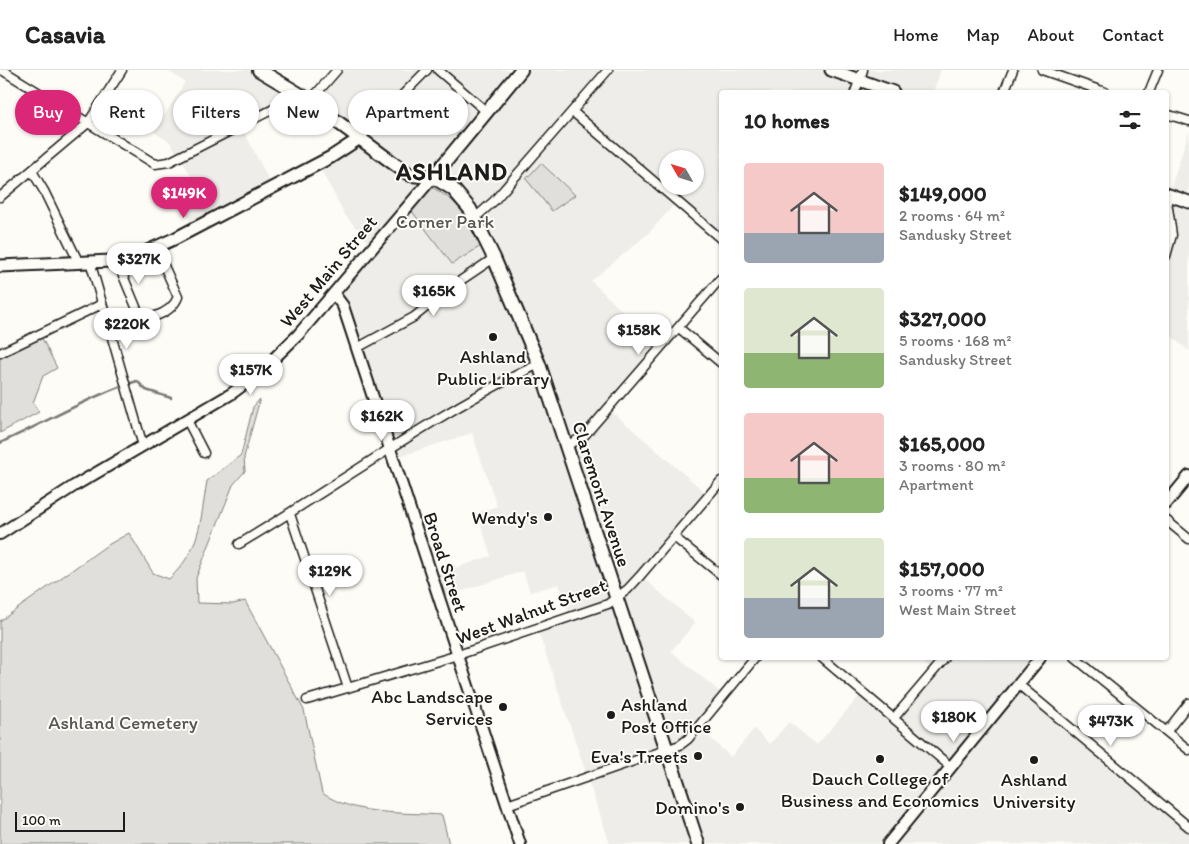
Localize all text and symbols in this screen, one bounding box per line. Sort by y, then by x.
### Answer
text: Casavia [25,20,105,49]
text: Home [893,24,939,46]
text: Map [967,24,1000,46]
text: About [1028,24,1074,46]
text: Contact [1102,24,1164,46]
chip: Buy [15,90,81,135]
chip: Rent [91,90,163,135]
chip: Filters [173,90,259,135]
chip: New [269,90,338,135]
chip: Apartment [348,90,468,135]
icon: filters [1116,106,1144,134]
text: 10 homes [744,108,830,133]
north arrow [659,150,704,195]
map controls [659,150,704,195]
district label: ASHLAND [395,157,508,186]
pin: $149K [149,176,219,219]
text: $149,000 [899,181,987,206]
text: $149K [162,183,206,202]
icon: home [784,183,844,243]
text: 2 rooms · 64 m² [899,206,1005,225]
park label: Corner Park [396,210,495,233]
street label: West Main Street [275,211,382,332]
text: Sandusky Street [899,225,1012,244]
pin: $327K [104,242,174,285]
text: $327K [117,249,161,268]
pin: $165K [399,274,469,317]
text: $165K [413,281,455,300]
text: $327,000 [899,306,986,331]
pin: $220K [92,308,162,350]
icon: home [784,308,844,368]
text: $220K [104,314,150,333]
pin: $158K [604,314,674,356]
text: $158K [618,320,660,339]
marker: Ashland Public Library [487,331,499,343]
text: 5 rooms · 168 m² [899,331,1012,350]
place label: Ashland Public Library [437,345,549,390]
text: Sandusky Street [899,350,1012,369]
pin: $157K [216,354,286,396]
text: $157K [230,360,272,379]
pin: $162K [347,400,417,442]
text: $162K [361,406,403,425]
street label: Claremont Avenue [567,418,636,570]
text: $165,000 [899,431,985,456]
icon: home [784,433,844,493]
text: 3 rooms · 80 m² [899,456,1006,475]
text: Apartment [899,475,974,494]
place label: Wendy's [471,506,538,529]
street label: Broad Street [419,509,473,615]
marker: Wendy's [542,511,554,523]
pin: $129K [295,554,365,597]
text: $157,000 [899,556,985,581]
icon: home [784,558,844,618]
text: $129K [309,561,351,580]
street label: West Walnut Street [453,574,610,649]
text: 3 rooms · 77 m² [899,581,1003,600]
text: West Main Street [899,600,1016,619]
place label: Abc Landscape Services [371,685,493,730]
place label: Ashland Post Office [621,693,711,738]
pin: $180K [919,700,989,743]
marker: Abc Landscape Services [497,701,509,713]
pin: $473K [1076,704,1146,747]
text: $180K [932,707,976,726]
marker: Ashland Post Office [605,709,617,721]
park label: Ashland Cemetery [48,711,198,734]
text: $473K [1089,711,1133,730]
place label: Eva's Treets [591,745,688,768]
marker: Eva's Treets [692,750,704,762]
marker: Dauch College of Business and Economics [874,753,886,765]
marker: Ashland University [1028,754,1040,766]
place label: Dauch College of Business and Economics [781,767,979,812]
place label: Ashland University [993,768,1075,813]
place label: Domino's [655,796,730,819]
marker: Domino's [734,801,746,813]
scale bar [15,809,125,832]
text: 100 m [22,812,61,829]

